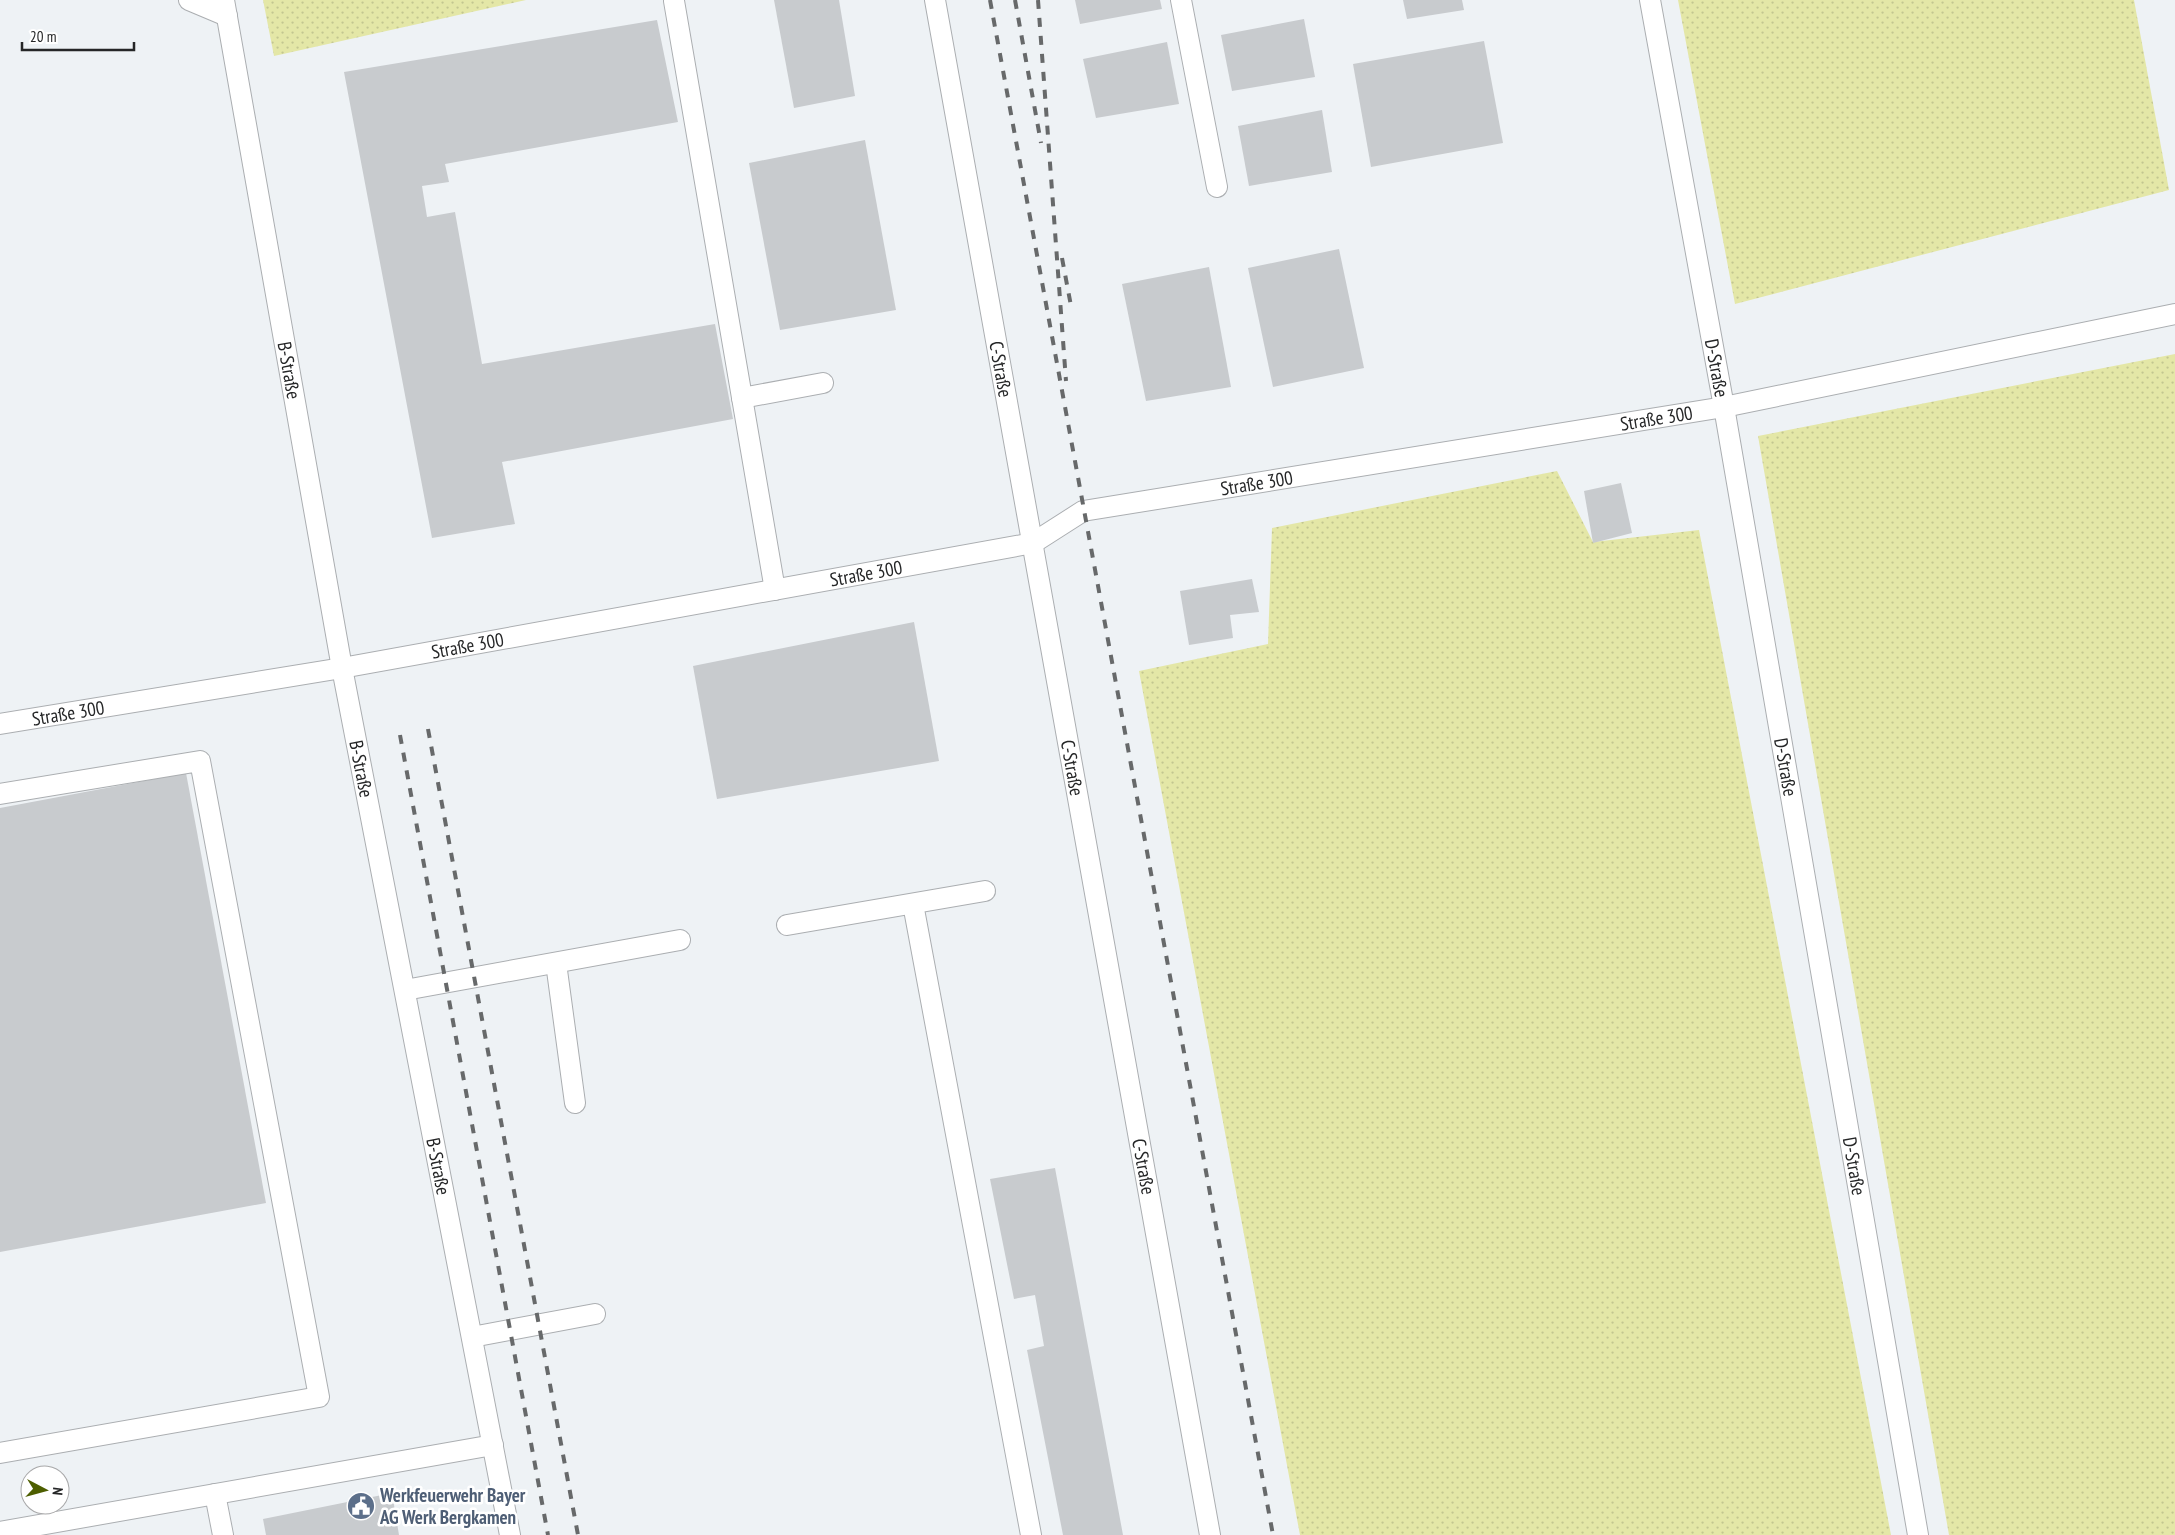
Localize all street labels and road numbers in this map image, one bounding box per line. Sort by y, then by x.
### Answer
street label: D-Straße [1700,337,1734,399]
street label: C-Straße [984,339,1018,399]
street label: B-Straße [273,340,306,401]
street label: Straße 300 [1618,400,1694,436]
street label: Straße 300 [1219,465,1295,501]
street label: Straße 300 [828,555,904,592]
street label: Straße 300 [429,627,505,664]
street label: Straße 300 [30,695,106,731]
street label: D-Straße [1769,736,1803,798]
street label: B-Straße [344,738,379,800]
street label: C-Straße [1056,738,1089,798]
street label: D-Straße [1838,1135,1871,1197]
street label: B-Straße [421,1136,456,1197]
street label: C-Straße [1127,1137,1161,1196]

